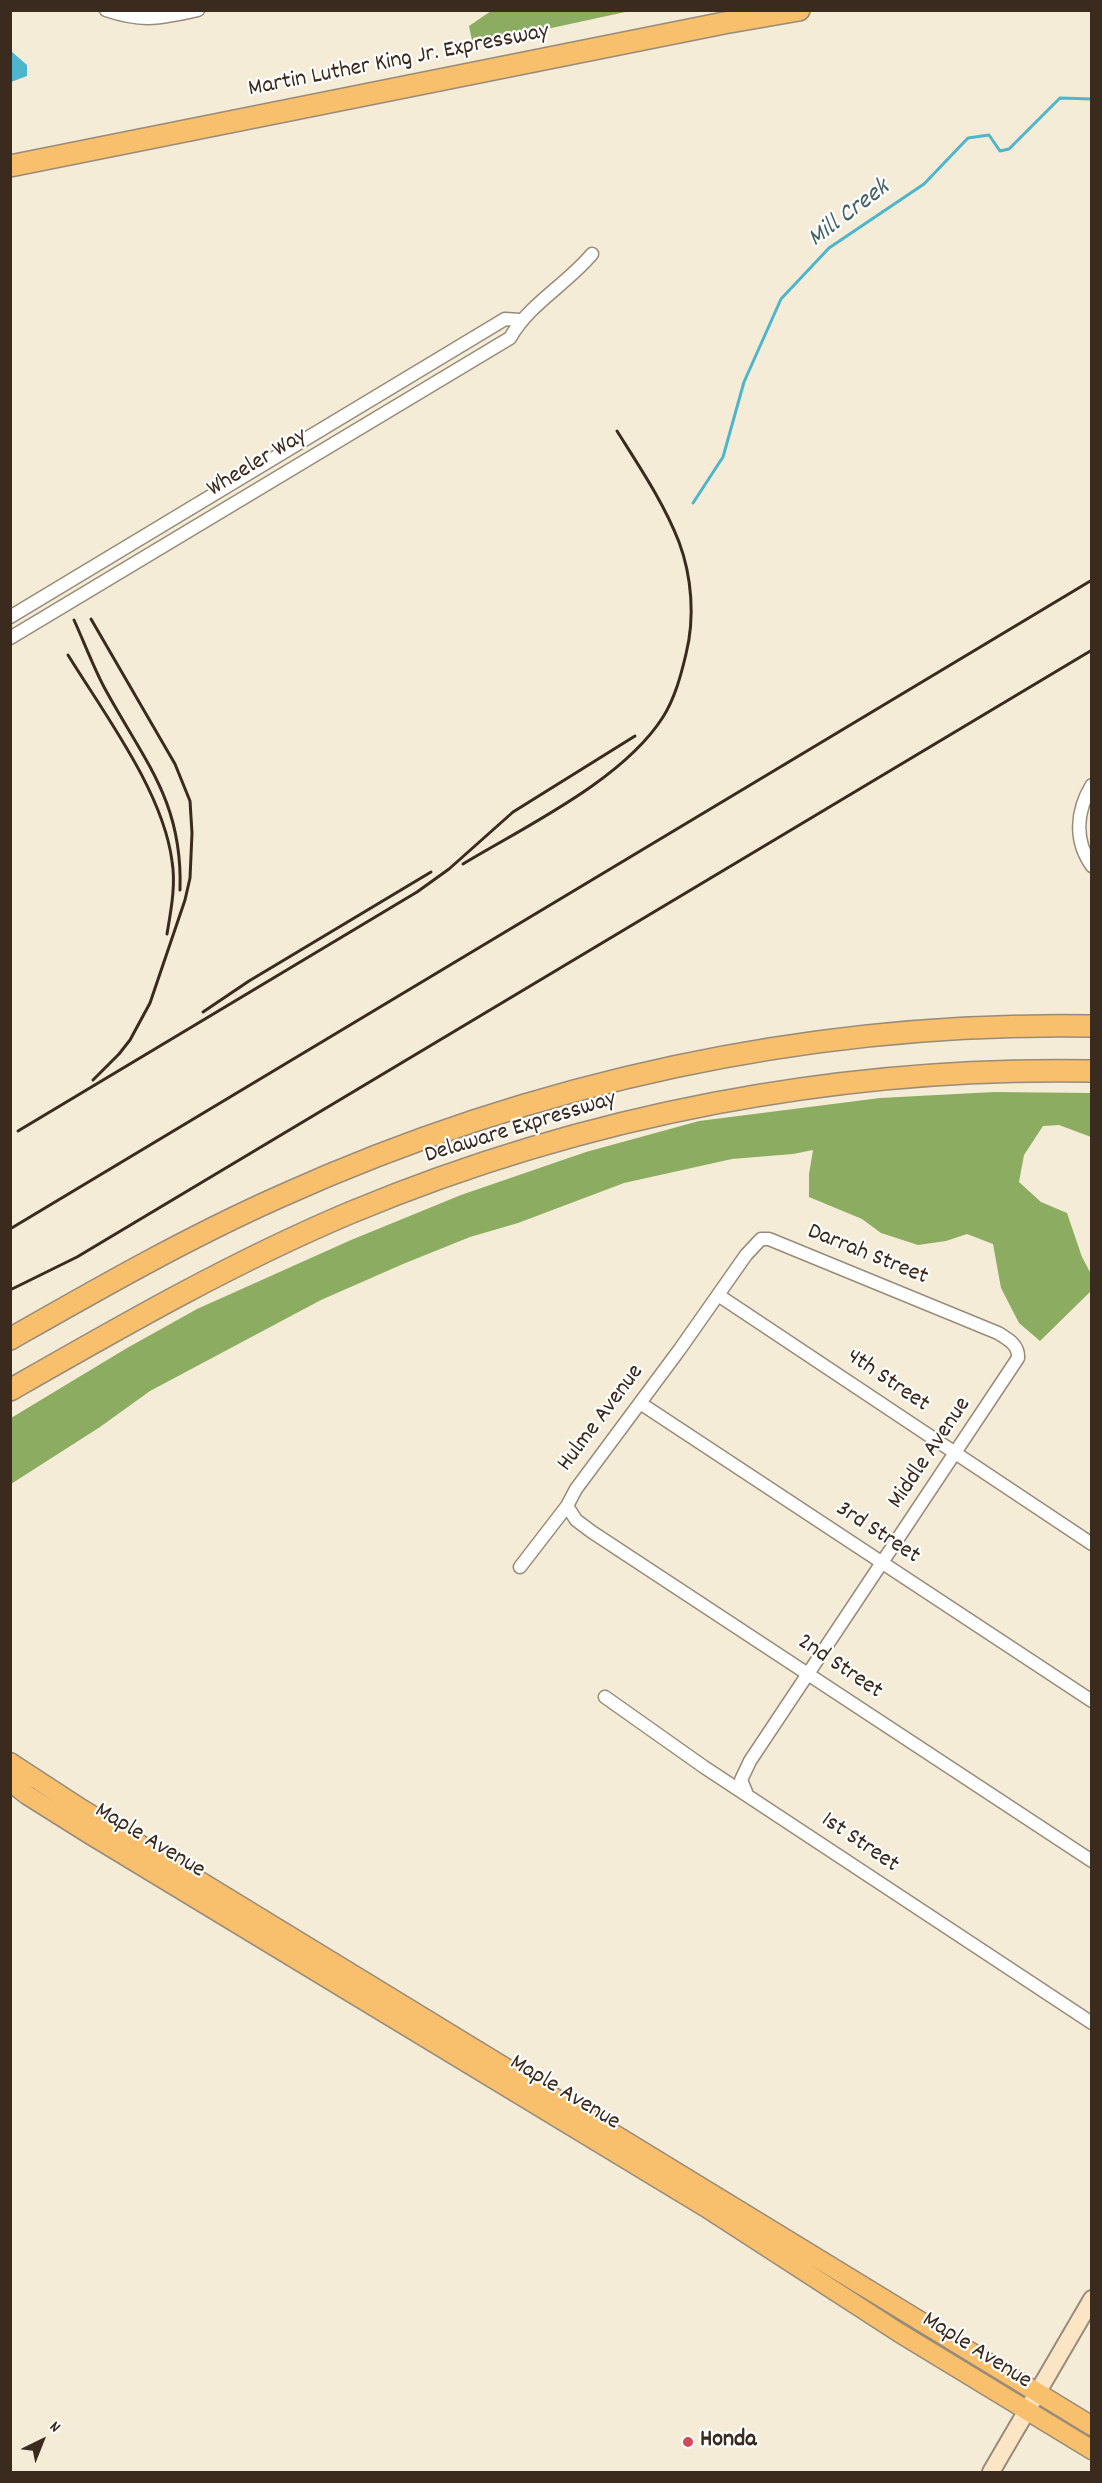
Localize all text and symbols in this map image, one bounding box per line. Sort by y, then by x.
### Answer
street label: Martin Luther King Jr. Expressway [246,19,552,105]
water label: Mill Creek [803,174,897,256]
street label: Wheeler Way [203,423,313,505]
street label: Delaware Expressway [422,1086,620,1172]
street label: Darrah Street [802,1219,932,1293]
street label: 4th Street [840,1344,934,1420]
street label: Hulme Avenue [552,1360,652,1478]
street label: Middle Avenue [883,1393,979,1515]
street label: 3rd Street [829,1496,925,1572]
street label: 2nd Street [791,1629,887,1707]
street label: Maple Avenue [89,1798,209,1886]
street label: 1st Street [814,1807,904,1881]
street label: Maple Avenue [504,2050,624,2138]
street label: Maple Avenue [916,2307,1036,2397]
north arrow [12,2411,72,2471]
text: N [44,2416,65,2439]
place label: Honda [700,2428,757,2456]
marker: Honda [681,2435,695,2449]

